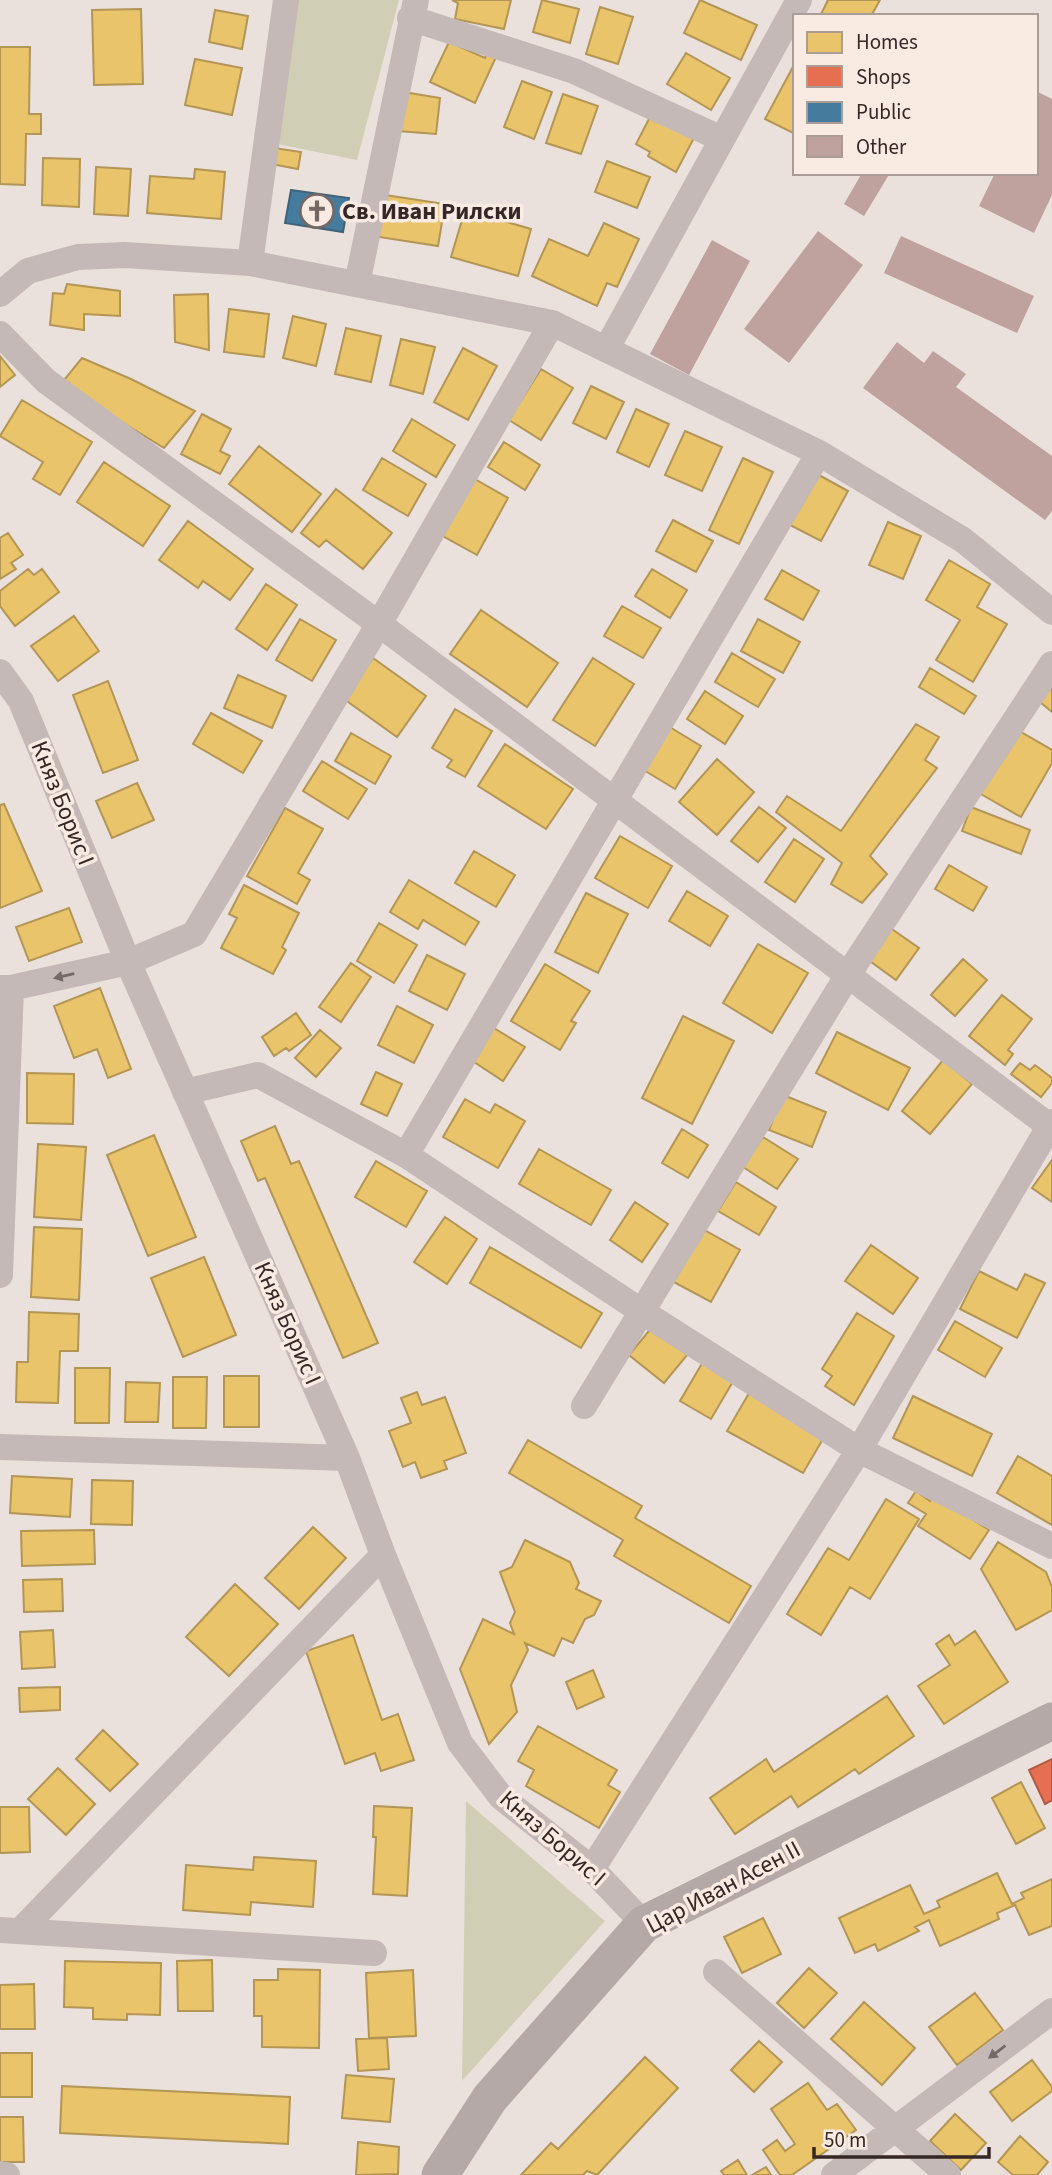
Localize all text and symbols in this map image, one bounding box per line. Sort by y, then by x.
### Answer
legend [793,14,1038,175]
text: Homes [856,27,918,57]
text: Shops [856,62,911,92]
text: Public [856,97,911,127]
text: Other [856,132,907,162]
church icon: Св. Иван Рилски [298,192,336,230]
place label: Св. Иван Рилски [342,194,521,229]
street label: Княз Борис I [22,736,103,871]
one-way arrow [53,971,75,982]
street label: Княз Борис I [245,1256,330,1390]
street label: Княз Борис I [492,1782,614,1895]
street label: Цар Иван Асен II [640,1832,807,1943]
one-way arrow [988,2045,1007,2059]
scale bar [814,2116,989,2160]
text: 50 m [824,2125,866,2155]

